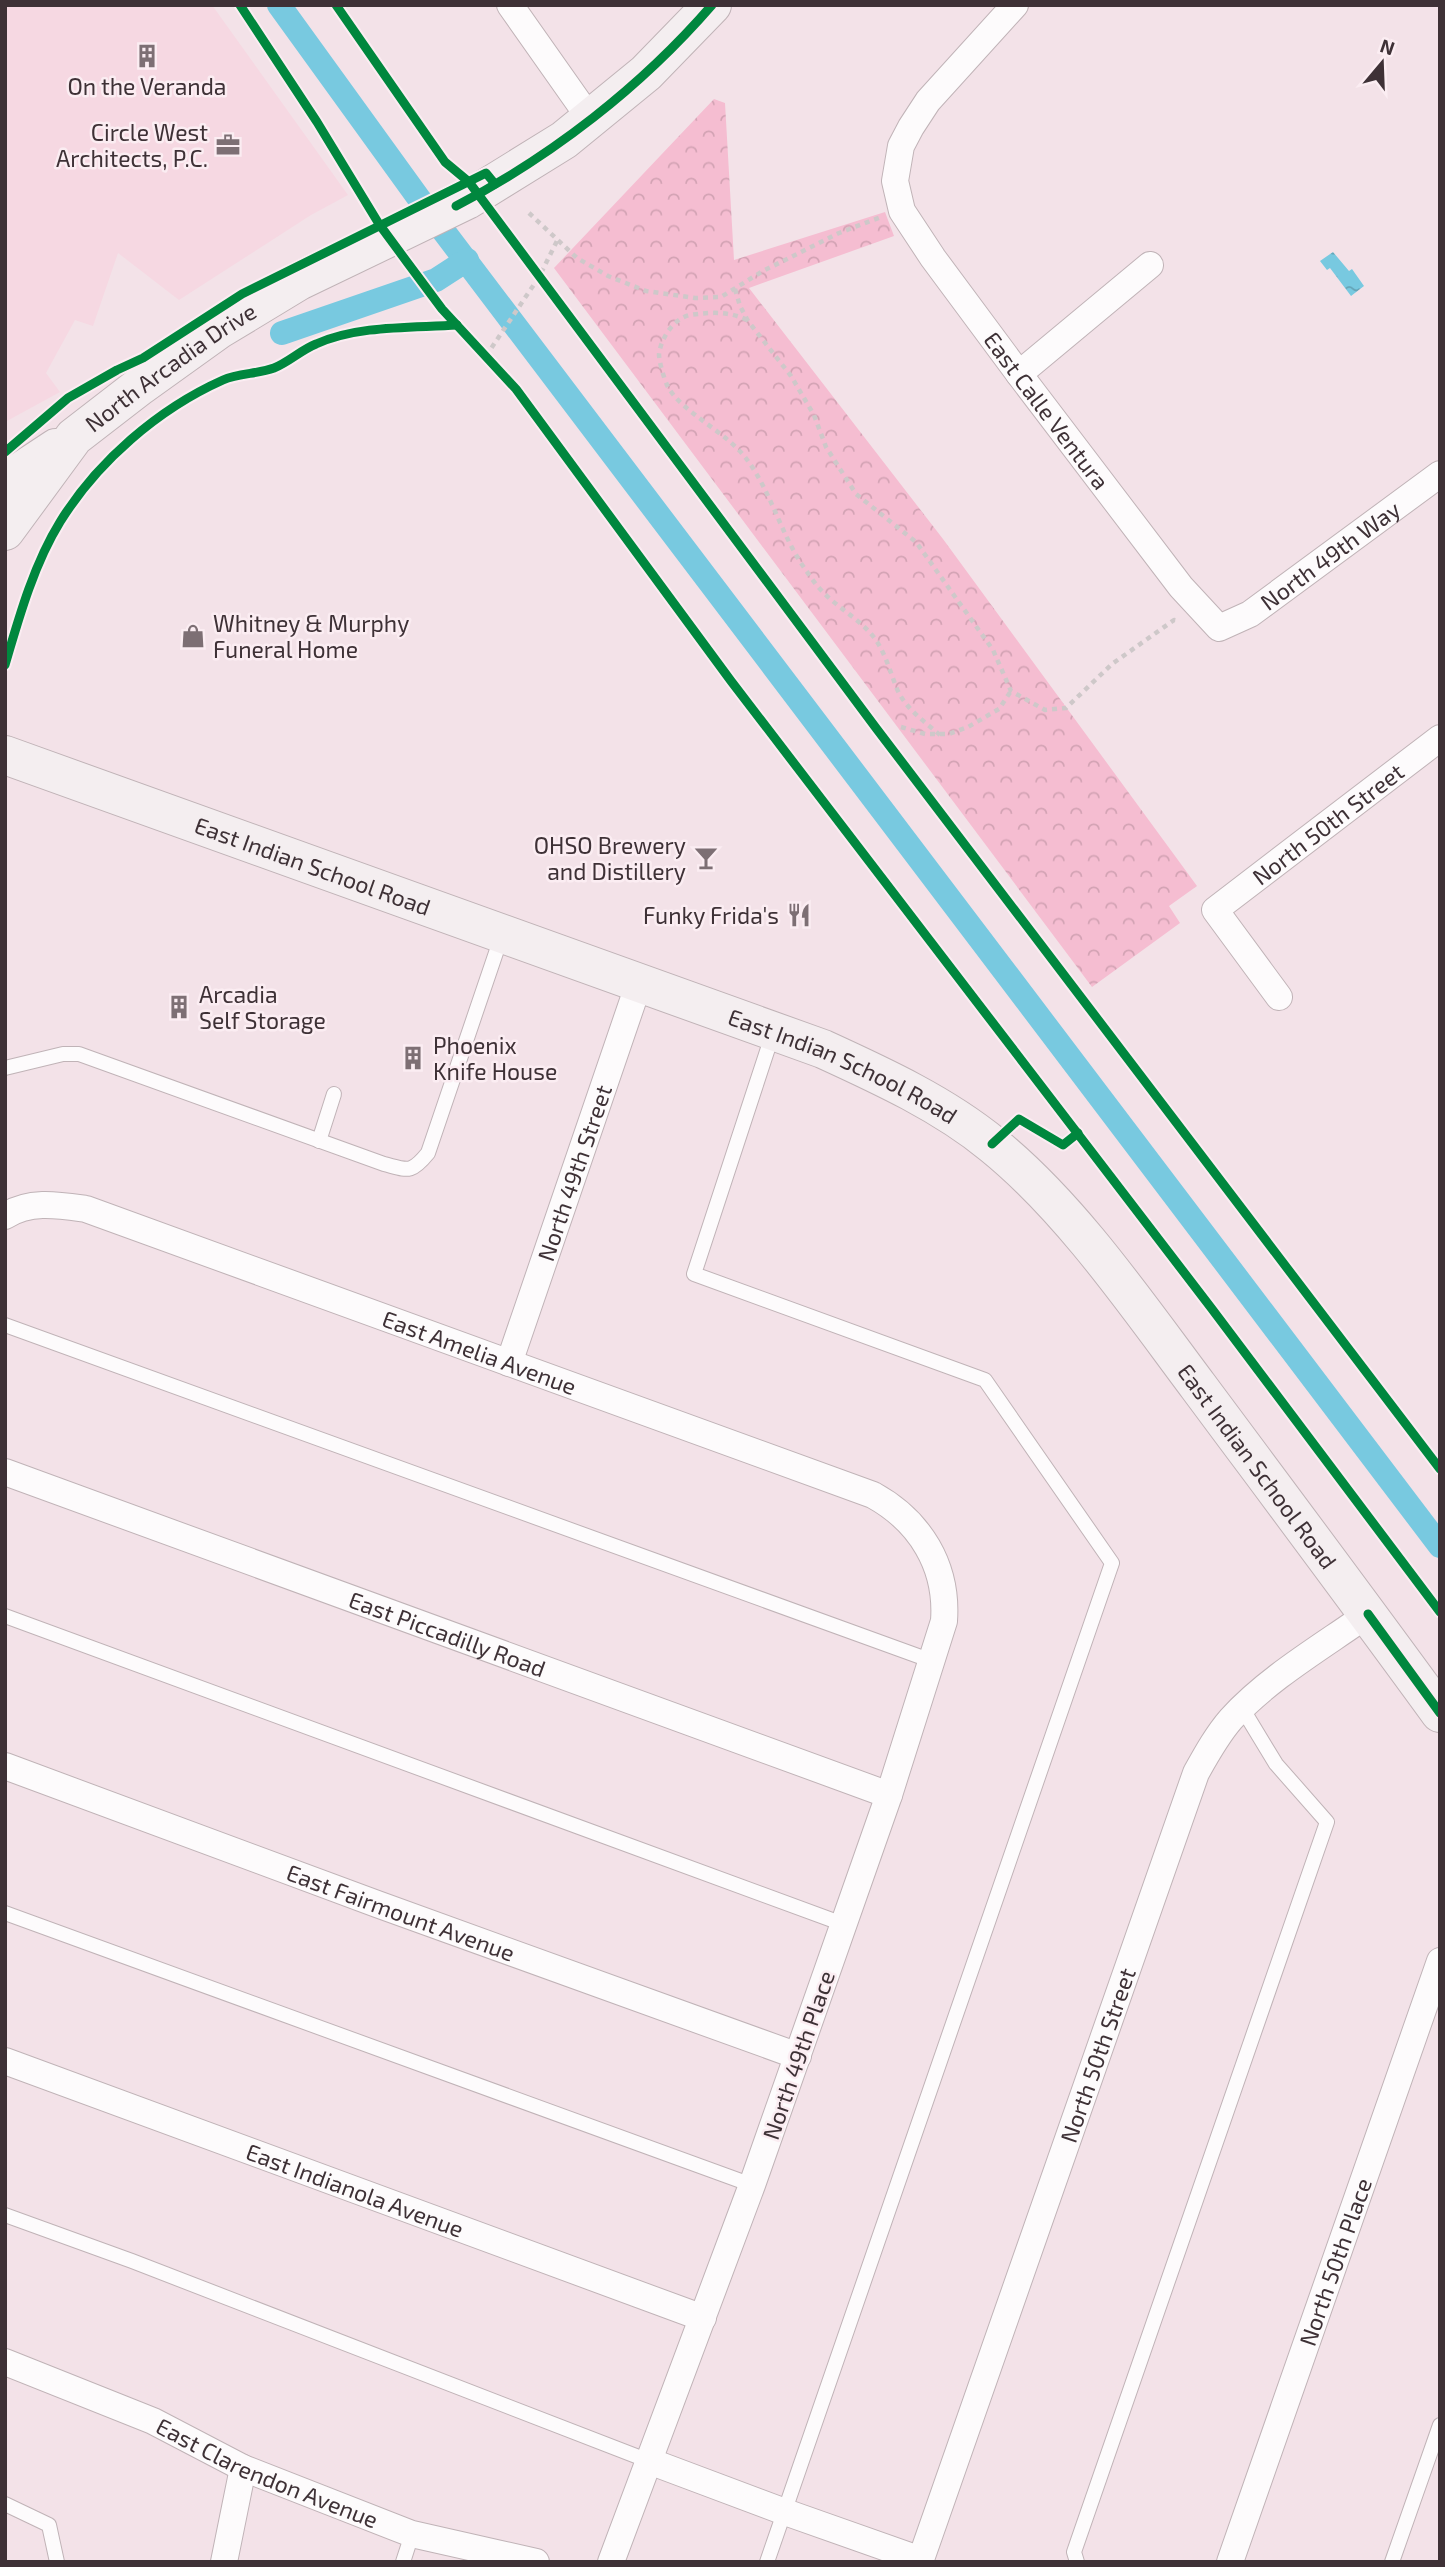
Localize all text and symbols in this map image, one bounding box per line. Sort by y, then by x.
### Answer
north arrow [1347,28,1417,98]
text: N [1377,33,1398,60]
building icon: On the Veranda [133,42,161,70]
place label: On the Veranda [68,72,227,100]
place label: Circle West Architects, P.C. [56,118,208,172]
office icon: Circle West Architects, P.C. [214,131,242,159]
street label: North Arcadia Drive [79,296,261,437]
street label: East Calle Ventura [978,326,1115,495]
street label: North 49th Way [1255,494,1405,616]
place label: Whitney & Murphy Funeral Home [213,609,409,663]
shop icon: Whitney & Murphy Funeral Home [179,622,207,650]
street label: North 50th Street [1247,757,1409,891]
street label: East Indian School Road [191,810,434,921]
place label: OHSO Brewery and Distillery [534,831,686,885]
bar icon: OHSO Brewery and Distillery [692,844,720,872]
place label: Funky Frida's [643,901,779,929]
restaurant icon: Funky Frida's [785,901,813,929]
place label: Arcadia Self Storage [199,980,326,1034]
building icon: Arcadia Self Storage [165,993,193,1021]
street label: East Indian School Road [725,1002,963,1129]
place label: Phoenix Knife House [433,1031,557,1085]
building icon: Phoenix Knife House [399,1044,427,1072]
street label: North 49th Street [531,1081,617,1265]
street label: East Amelia Avenue [379,1304,580,1400]
street label: East Indian School Road [1172,1358,1343,1574]
street label: East Piccadilly Road [345,1585,550,1682]
street label: East Fairmount Avenue [283,1858,519,1967]
street label: North 50th Street [1054,1964,1141,2146]
street label: North 49th Place [756,1967,840,2143]
street label: East Indianola Avenue [242,2137,468,2243]
street label: North 50th Place [1293,2174,1377,2349]
street label: East Clarendon Avenue [152,2411,382,2533]

